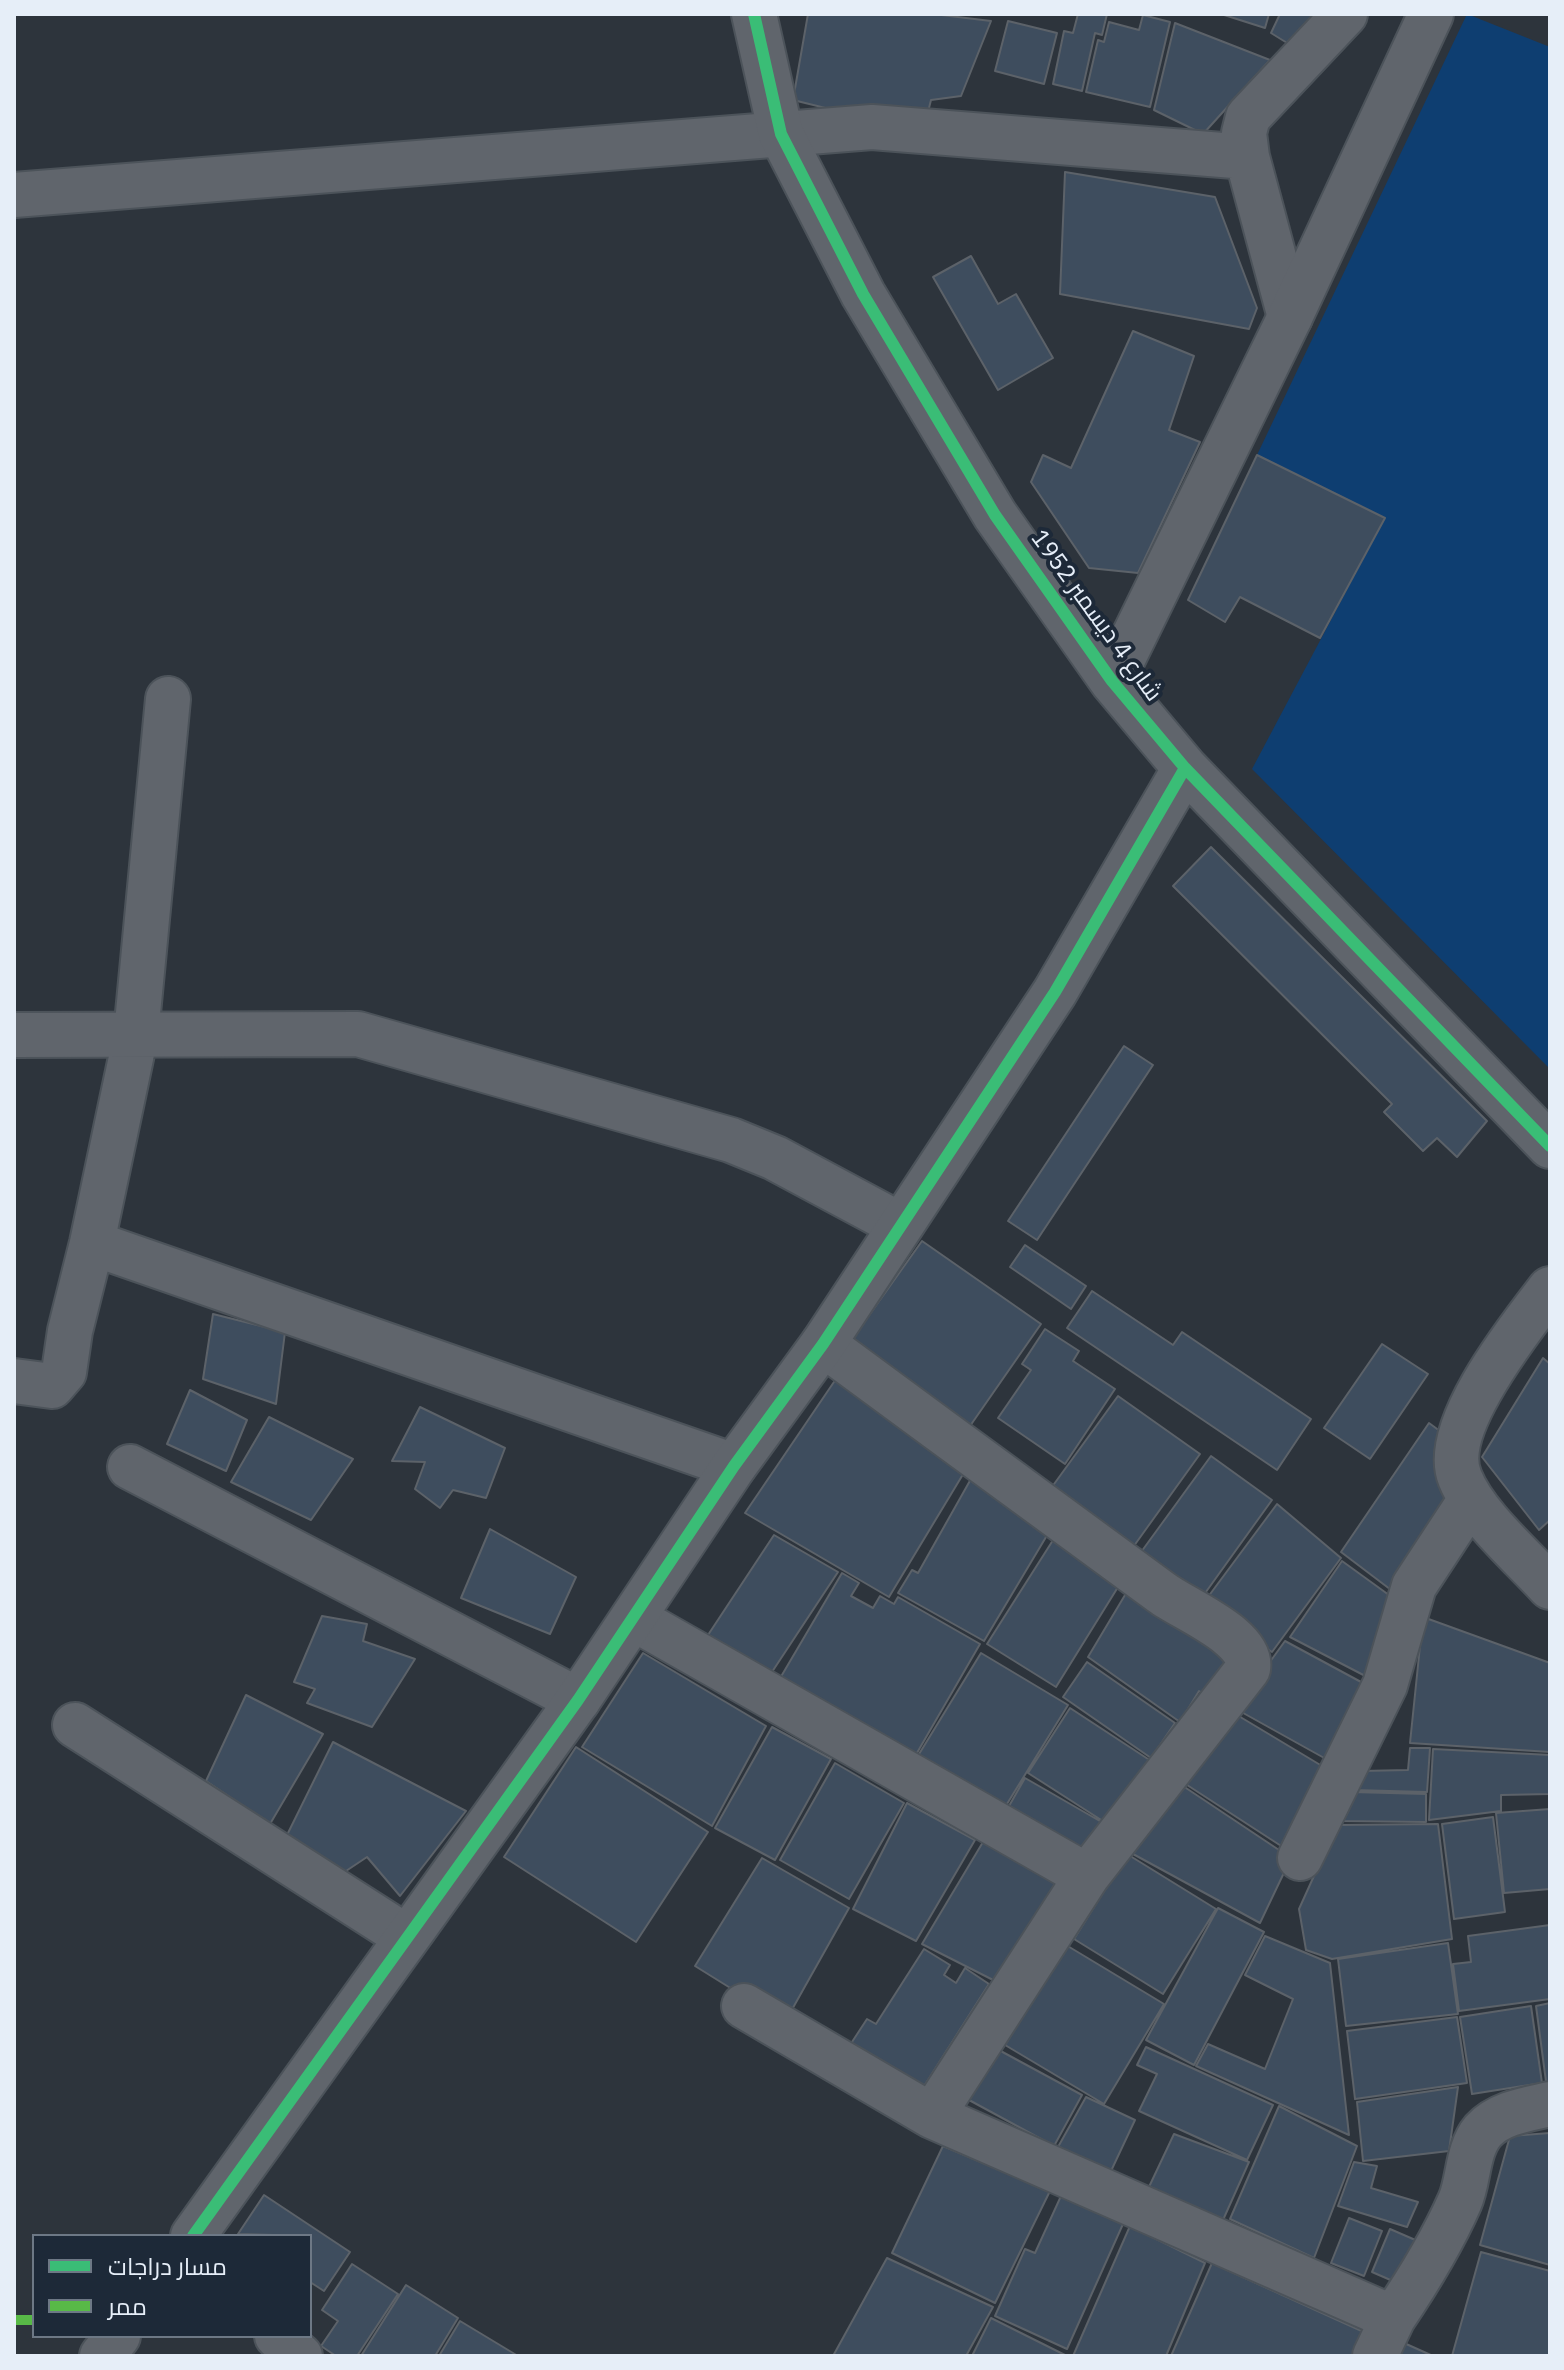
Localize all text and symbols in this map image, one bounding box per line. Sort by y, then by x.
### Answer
street label: شارع 4 ديسمبر 1952 [1024,525,1168,707]
legend [32,2234,312,2338]
text: مسار دراجات [108,2250,227,2282]
text: ممر [108,2290,147,2322]

